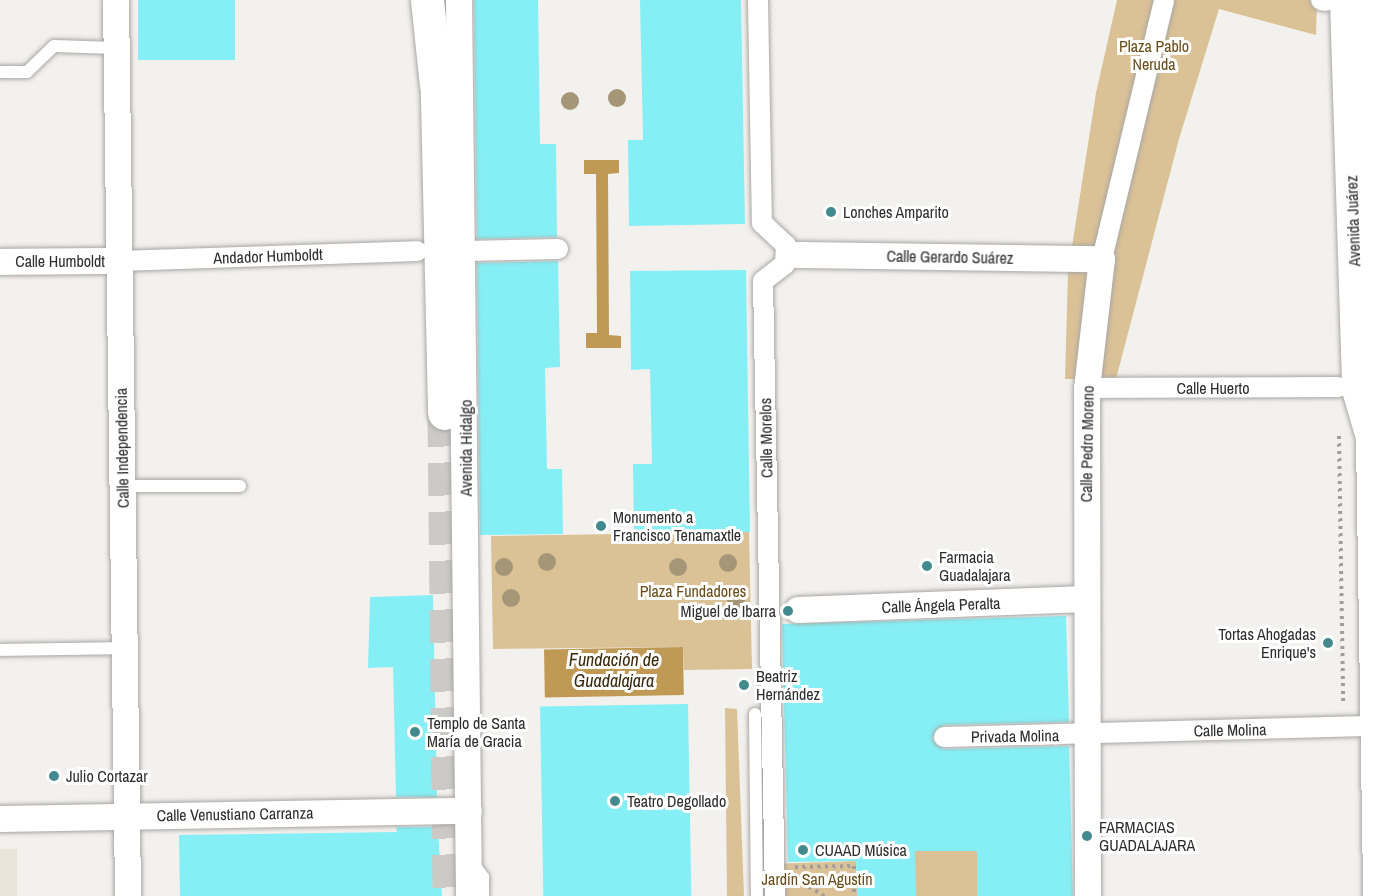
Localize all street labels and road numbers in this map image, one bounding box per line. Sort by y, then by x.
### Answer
street label: Avenida Juárez [1342,175,1364,267]
street label: Andador Humboldt [213,244,323,268]
street label: Calle Gerardo Suárez [886,246,1014,268]
street label: Calle Humboldt [15,251,105,271]
street label: Calle Huerto [1177,378,1249,398]
street label: Calle Pedro Moreno [1076,386,1098,502]
street label: Calle Independencia [111,388,133,508]
street label: Calle Morelos [756,398,776,478]
street label: Avenida Hidalgo [456,400,476,496]
street label: Calle Ángela Peralta [881,593,1001,617]
street label: Calle Molina [1193,720,1267,740]
street label: Privada Molina [971,726,1059,746]
street label: Calle Venustiano Carranza [156,803,314,825]

